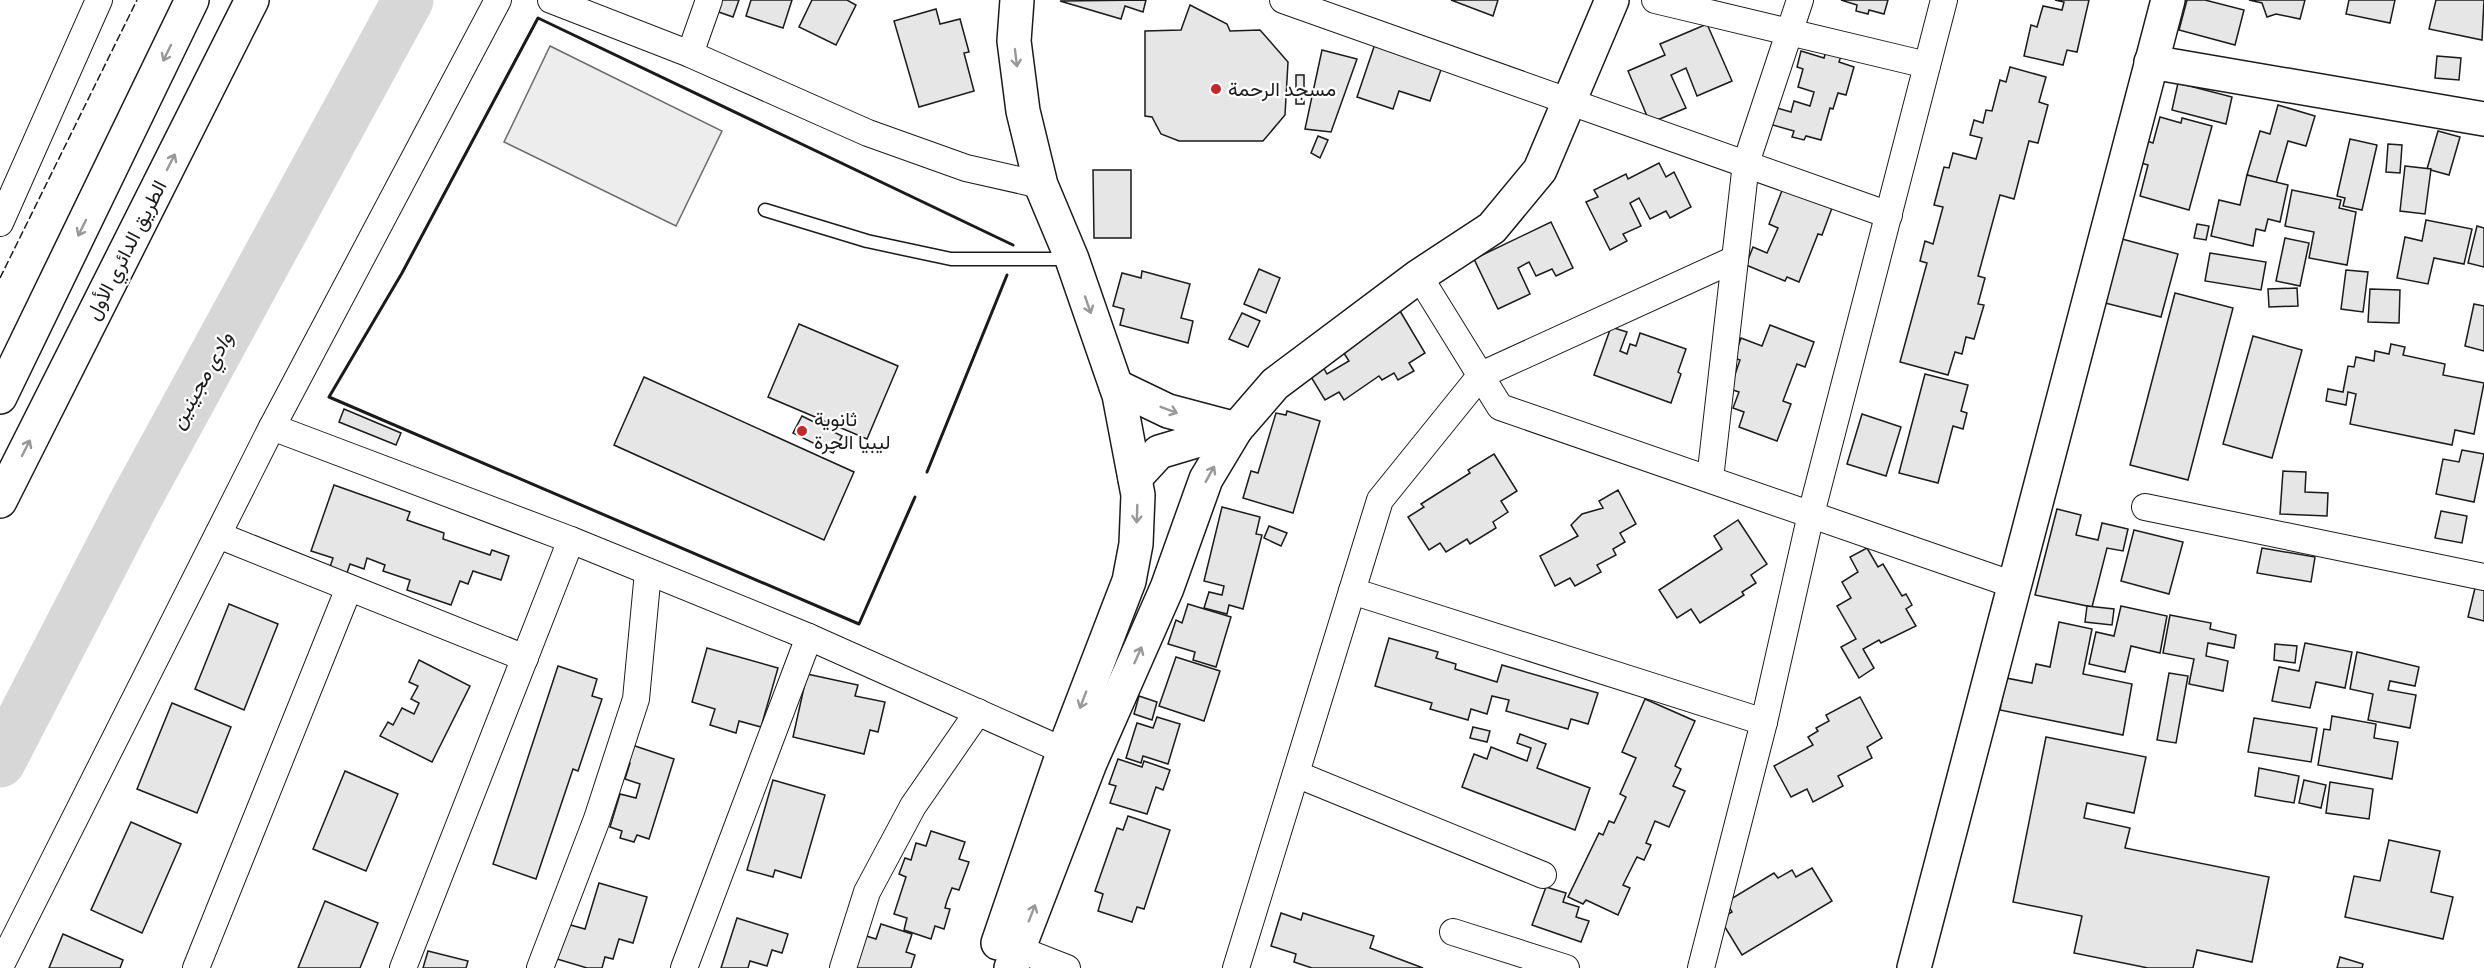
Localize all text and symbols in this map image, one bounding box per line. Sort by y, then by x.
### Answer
one-way arrow [160,43,172,61]
one-way arrow [1011,48,1022,68]
place label: مسجد الرحمة [1228,77,1336,102]
marker: مسجد الرحمة [1209,82,1223,96]
one-way arrow [165,153,177,171]
street label: الطريق الدائري الأول [80,176,176,326]
one-way arrow [75,219,87,237]
one-way arrow [1083,295,1094,314]
water label: وادي مجينين [164,327,243,435]
one-way arrow [1159,405,1177,416]
place label: ثانوية ليبيا الحرة [814,407,890,455]
marker: ثانوية ليبيا الحرة [795,424,809,438]
one-way arrow [21,440,33,458]
one-way arrow [1204,466,1216,483]
one-way arrow [1131,503,1143,523]
one-way arrow [1133,646,1144,664]
one-way arrow [1077,690,1088,708]
one-way arrow [1027,905,1038,923]

